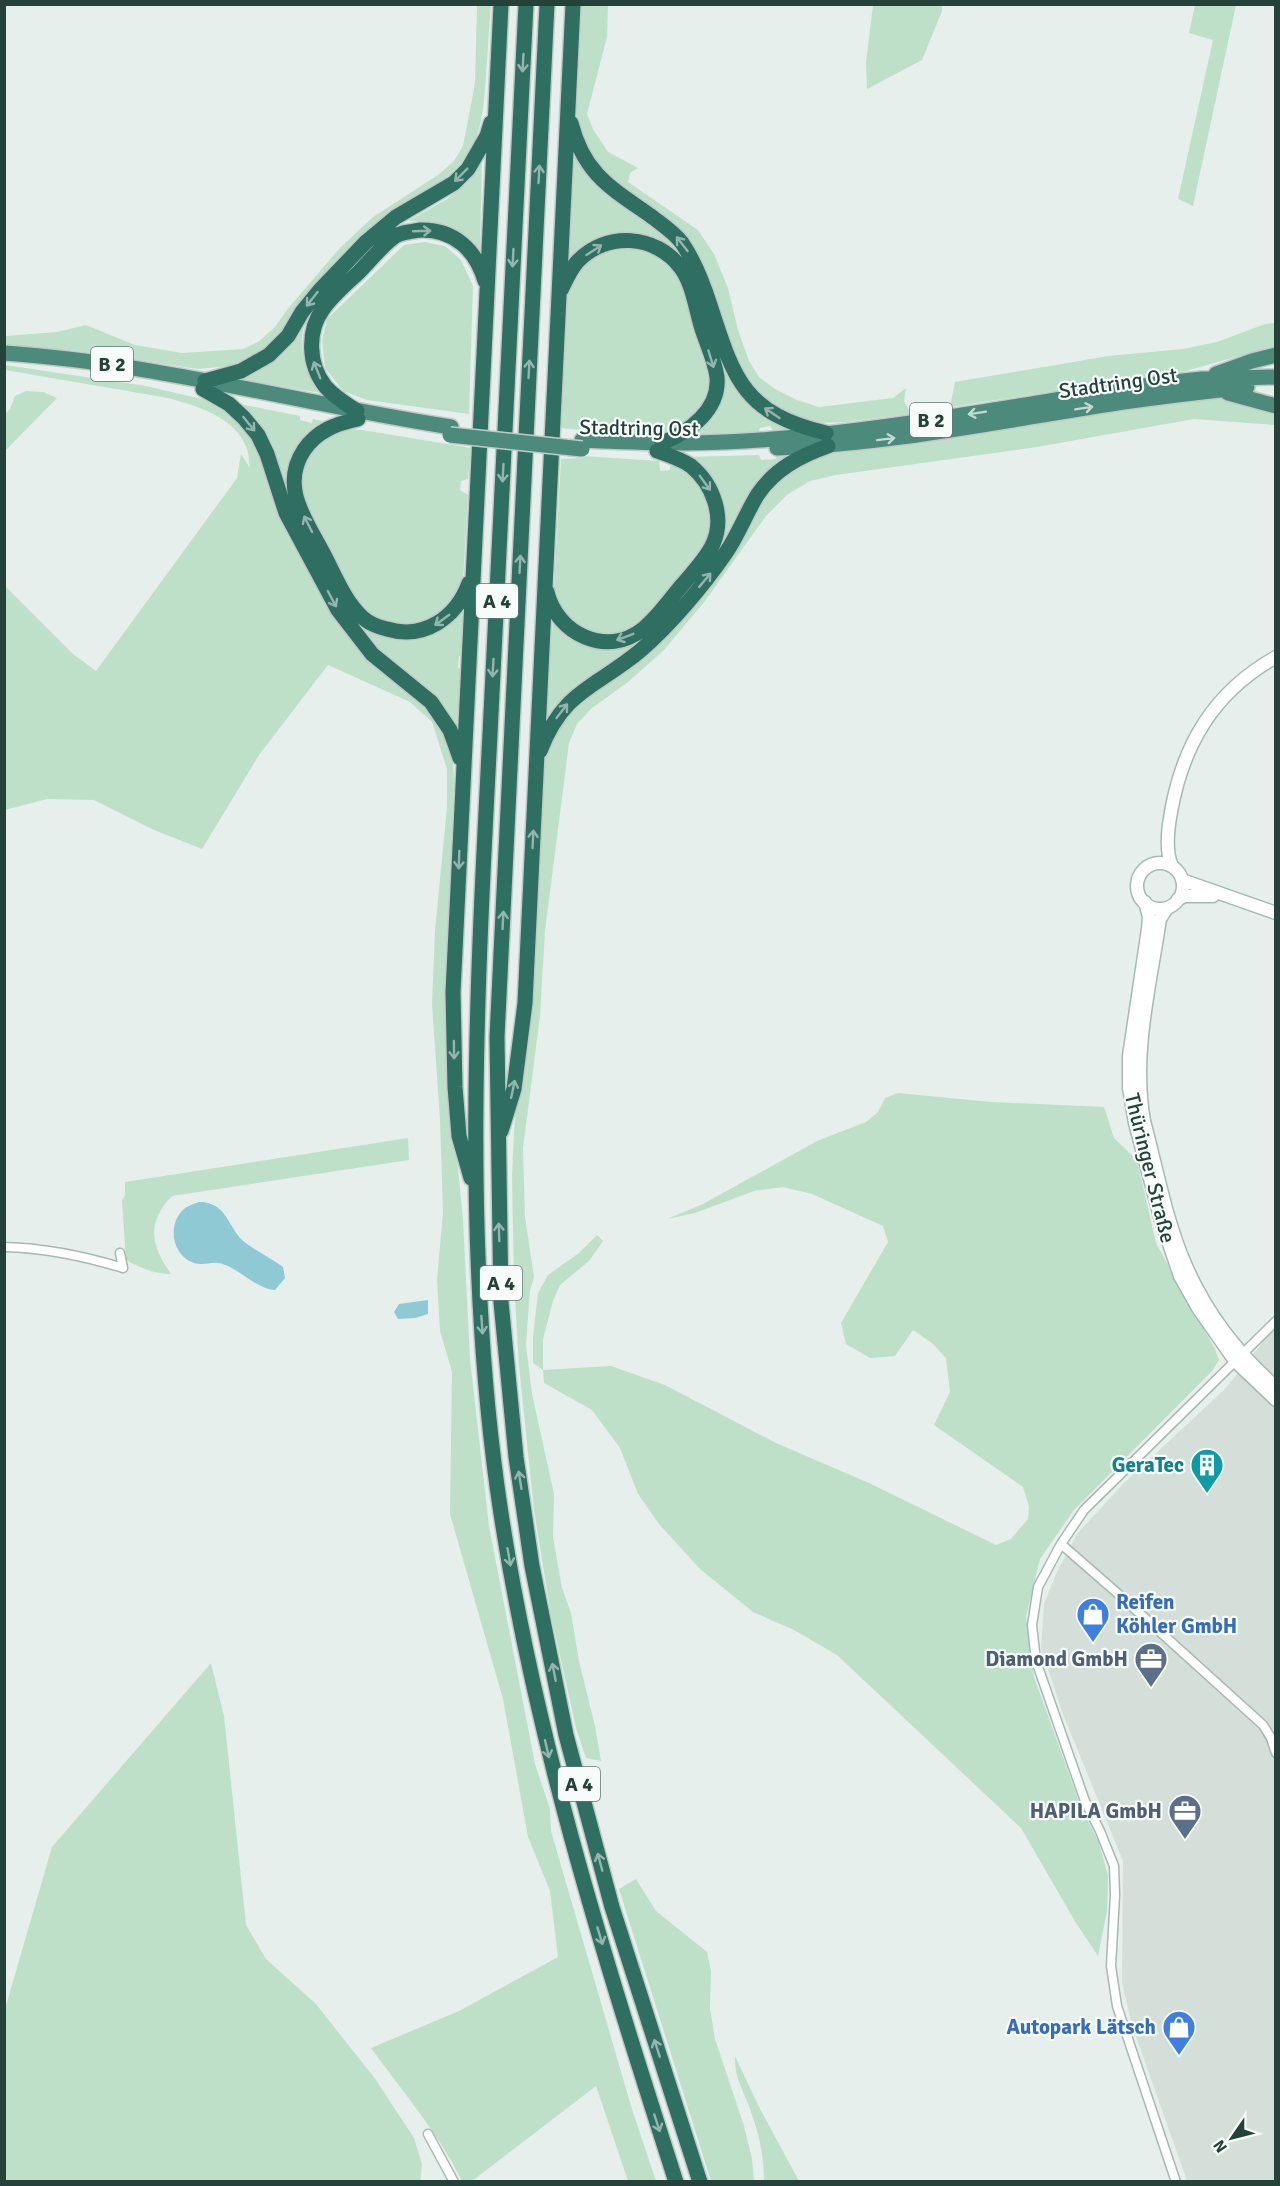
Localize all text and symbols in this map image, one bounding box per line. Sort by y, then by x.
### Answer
one-way arrow [517,52,528,72]
one-way arrow [533,165,544,185]
one-way arrow [453,168,468,183]
one-way arrow [412,225,432,236]
one-way arrow [676,237,688,253]
one-way arrow [585,244,601,256]
one-way arrow [508,247,519,267]
one-way arrow [306,291,319,307]
road number: B 2 [91,347,133,381]
one-way arrow [706,349,717,368]
one-way arrow [524,360,535,380]
one-way arrow [311,361,322,380]
street label: Stadtring Ost [1057,362,1179,404]
road number: B 2 [910,403,952,437]
one-way arrow [1073,403,1093,414]
one-way arrow [764,407,780,419]
one-way arrow [968,407,987,418]
street label: Stadtring Ost [579,414,699,442]
one-way arrow [242,416,256,431]
one-way arrow [876,433,896,444]
one-way arrow [498,463,509,483]
one-way arrow [699,474,711,490]
one-way arrow [301,516,313,534]
one-way arrow [514,555,525,574]
one-way arrow [698,573,712,588]
road number: A 4 [476,584,518,618]
one-way arrow [326,590,338,607]
one-way arrow [435,614,451,626]
one-way arrow [617,633,635,644]
one-way arrow [488,658,499,678]
one-way arrow [556,703,569,719]
one-way arrow [527,830,538,850]
one-way arrow [453,849,464,869]
one-way arrow [497,910,508,930]
one-way arrow [448,1040,460,1060]
one-way arrow [508,1080,520,1099]
street label: Thüringer Straße [1119,1090,1181,1246]
one-way arrow [494,1223,505,1243]
road number: A 4 [480,1266,522,1300]
one-way arrow [477,1314,488,1334]
building icon: GeraTec [1189,1447,1225,1494]
place label: GeraTec [1112,1452,1184,1478]
one-way arrow [514,1471,525,1491]
one-way arrow [504,1547,515,1567]
place label: Reifen Köhler GmbH [1116,1589,1237,1639]
shop icon: Reifen Köhler GmbH [1075,1596,1111,1643]
office icon: Diamond GmbH [1133,1641,1169,1688]
place label: Diamond GmbH [985,1646,1128,1672]
one-way arrow [547,1663,559,1682]
one-way arrow [542,1738,553,1758]
road number: A 4 [558,1767,600,1801]
office icon: HAPILA GmbH [1167,1793,1203,1840]
place label: HAPILA GmbH [1030,1798,1162,1824]
one-way arrow [594,1853,605,1872]
one-way arrow [595,1926,606,1945]
shop icon: Autopark Lätsch [1161,2009,1197,2056]
place label: Autopark Lätsch [1007,2014,1156,2040]
one-way arrow [651,2039,662,2058]
north arrow [1202,2108,1262,2168]
one-way arrow [653,2113,664,2132]
text: N [1209,2136,1232,2156]

